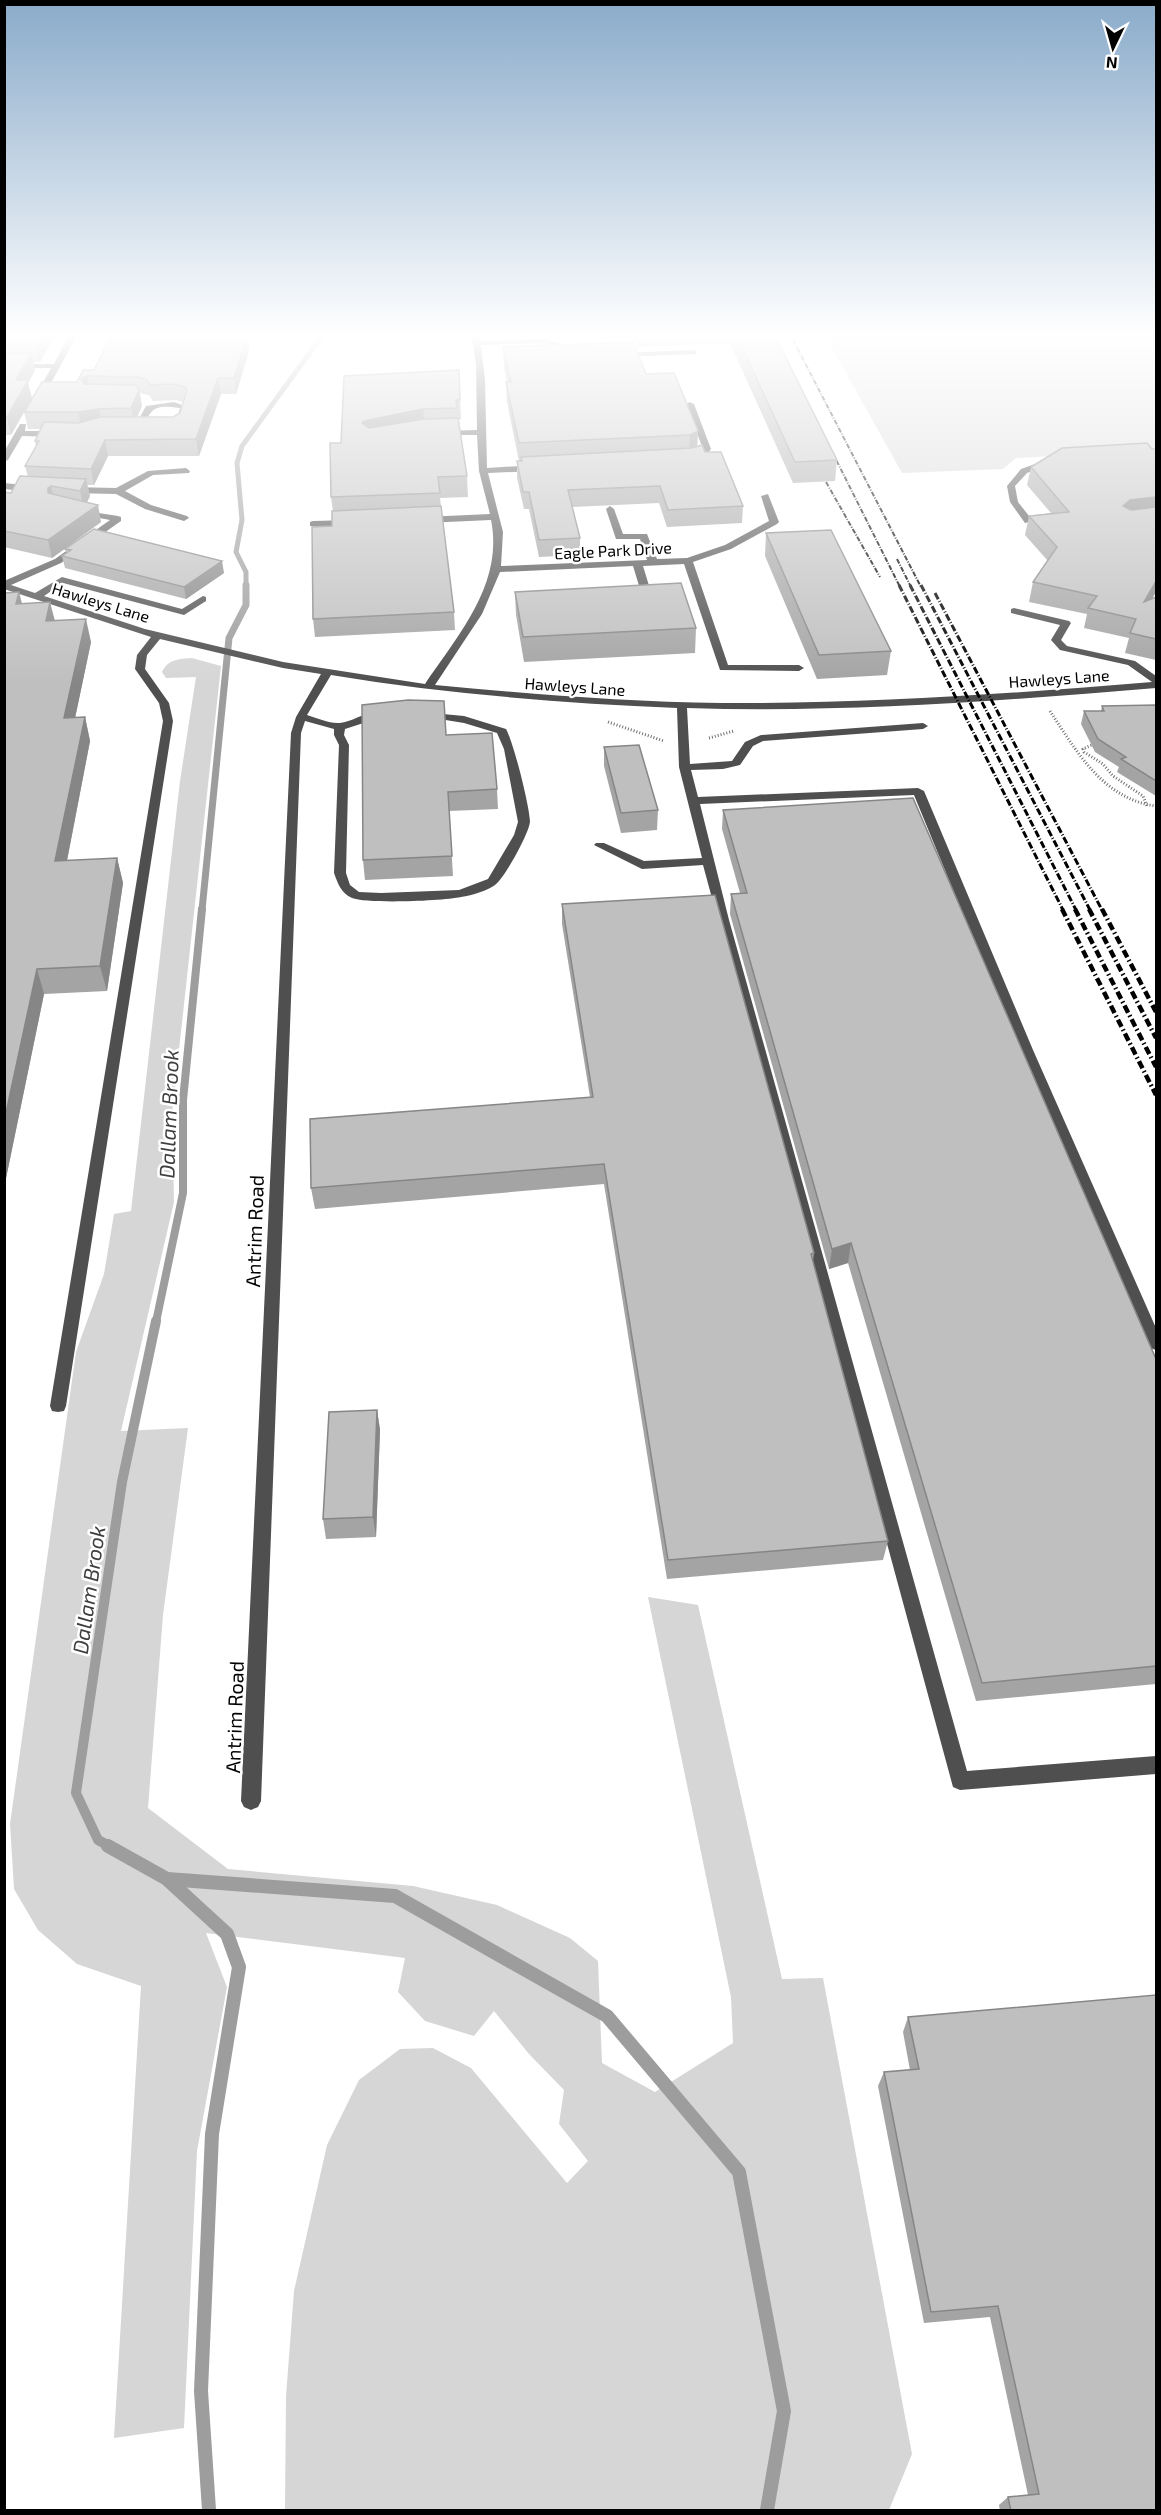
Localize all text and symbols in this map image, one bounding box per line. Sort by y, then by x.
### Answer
north arrow [1083,18,1143,78]
text: N [1105,53,1118,73]
street label: Eagle Park Drive [554,537,672,563]
street label: Hawleys Lane [50,578,152,626]
street label: Hawleys Lane [1008,665,1110,691]
street label: Hawleys Lane [524,673,626,699]
water label: Dallam Brook [153,1049,183,1179]
street label: Antrim Road [240,1174,268,1288]
water label: Dallam Brook [67,1524,109,1656]
street label: Antrim Road [220,1660,248,1774]

